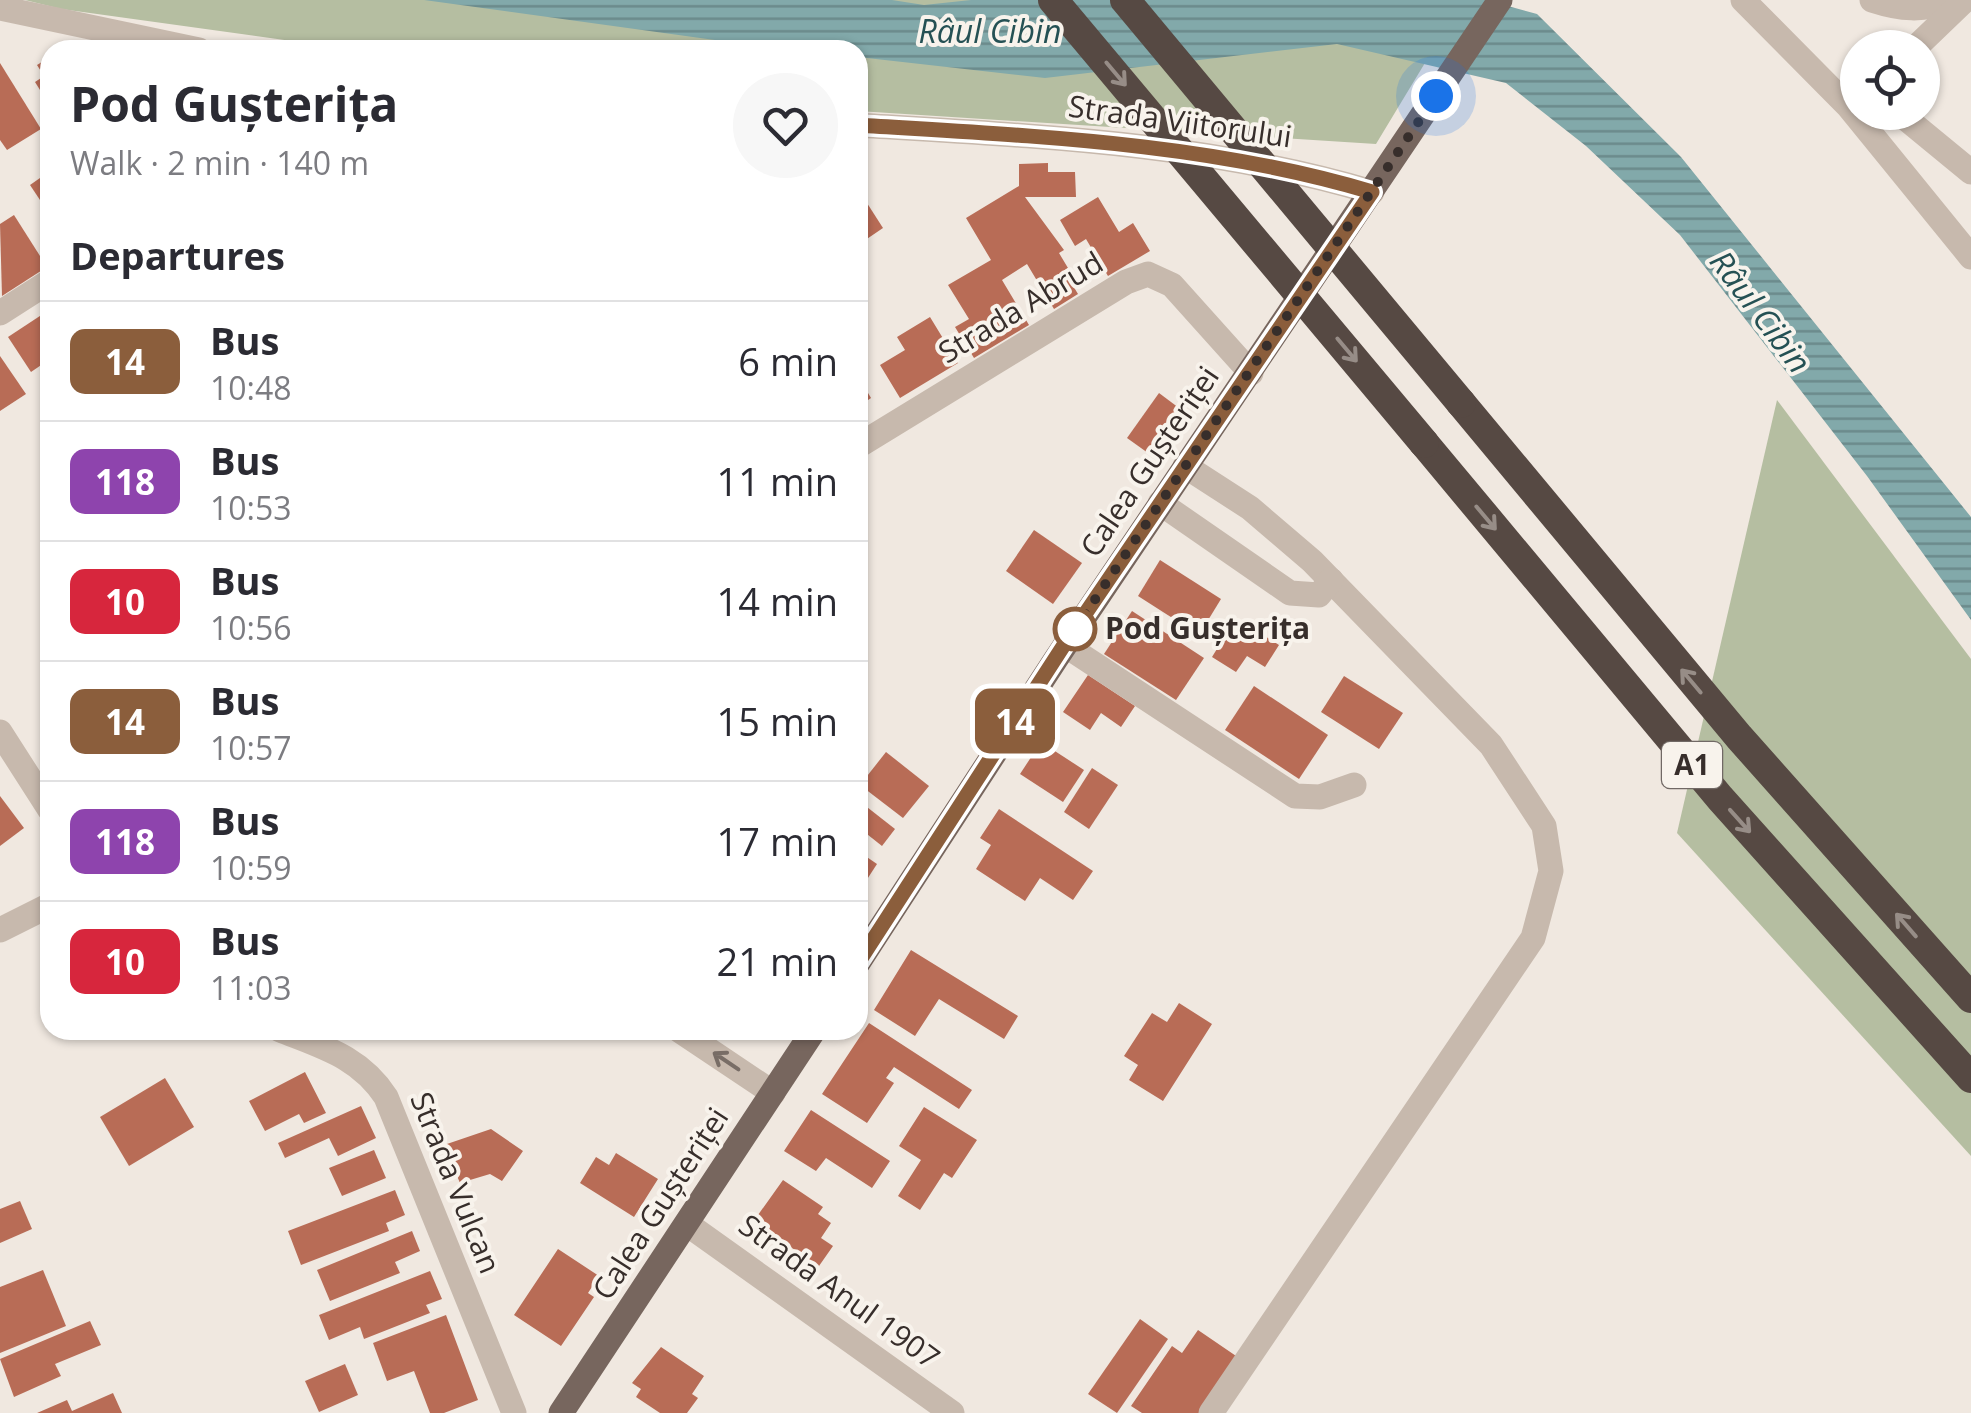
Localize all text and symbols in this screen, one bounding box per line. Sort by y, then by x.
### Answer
water label: Râul Cibin [918,9,1062,52]
map controls [1840,30,1940,130]
button: locate [1840,30,1940,130]
one-way arrow [1104,61,1126,87]
text: Pod Gușterița [70,71,398,136]
your location [1411,71,1461,121]
button: heart [733,73,838,178]
street label: Strada Viitorului [1066,85,1294,156]
text: Walk · 2 min · 140 m [70,141,369,184]
text: Departures [70,229,285,281]
street label: Strada Abrud [930,241,1110,372]
water label: Râul Cibin [1701,241,1821,381]
text: Bus [210,314,279,366]
text: 6 min [738,335,838,387]
one-way arrow [1336,337,1358,363]
text: 14 [105,338,145,385]
street label: Calea Gușteriței [1070,358,1228,564]
text: 10:48 [210,366,292,409]
text: Bus [210,434,279,486]
text: 11 min [717,455,838,507]
text: 118 [95,458,155,505]
text: 10:53 [210,486,292,529]
one-way arrow [1475,504,1497,530]
text: Bus [210,554,279,606]
text: 14 min [717,575,838,627]
text: 10 [105,578,145,625]
text: 10:56 [210,606,292,649]
place label: Pod Gușterița [1105,607,1310,648]
marker: Pod Gușterița [1054,608,1096,650]
one-way arrow [1681,668,1703,694]
text: Bus [210,674,279,726]
line badge: 14 [970,688,1060,754]
text: 15 min [717,695,838,747]
text: 14 [105,698,145,745]
text: 14 [995,698,1035,745]
text: 10:57 [210,726,292,769]
road number: A1 [1662,742,1722,788]
text: Bus [210,794,279,846]
one-way arrow [1728,807,1751,833]
text: 17 min [717,815,838,867]
text: 118 [95,818,155,865]
text: 10:59 [210,846,292,889]
one-way arrow [1894,913,1917,938]
text: Bus [210,914,279,966]
text: 21 min [717,935,838,987]
text: 10 [105,938,145,985]
text: 11:03 [210,966,292,1009]
one-way arrow [713,1051,741,1072]
street label: Strada Vulcan [401,1086,511,1279]
street label: Calea Gușteriței [582,1099,737,1307]
street label: Strada Anul 1907 [731,1204,948,1378]

